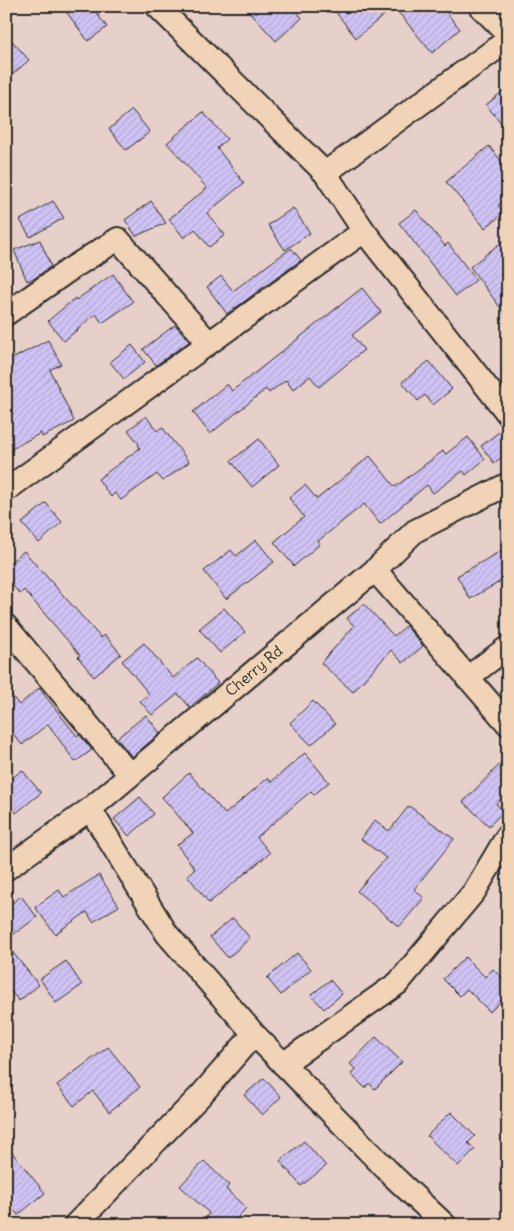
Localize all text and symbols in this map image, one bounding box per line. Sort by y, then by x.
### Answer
street label: Cherry Rd [221,641,286,700]

